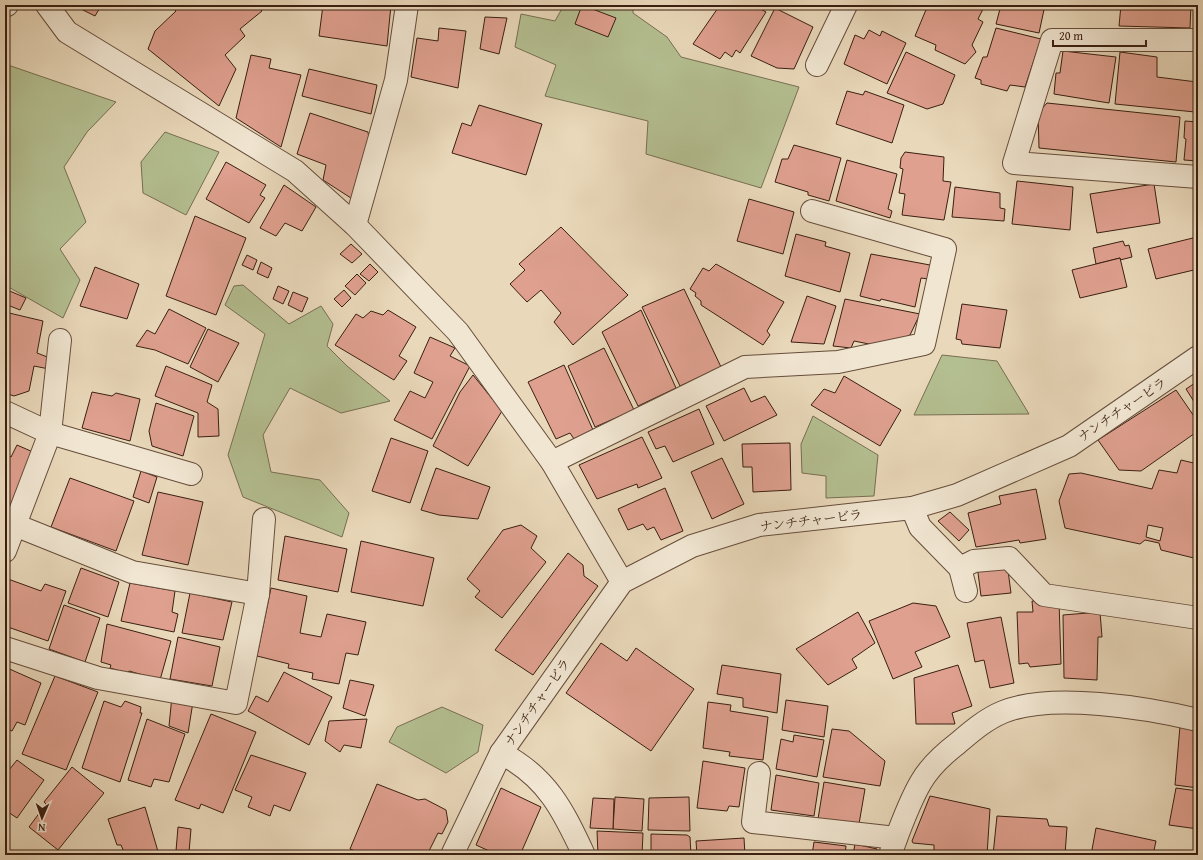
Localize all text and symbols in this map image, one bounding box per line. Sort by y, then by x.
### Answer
scale bar [1053,22,1146,48]
text: 20 m [1059,27,1083,44]
street label: ナンチチャービラ [1074,373,1170,446]
street label: ナンチチャービラ [759,505,863,536]
street label: ナンチチャービラ [500,655,575,750]
north arrow [22,798,62,838]
text: N [37,820,46,836]

